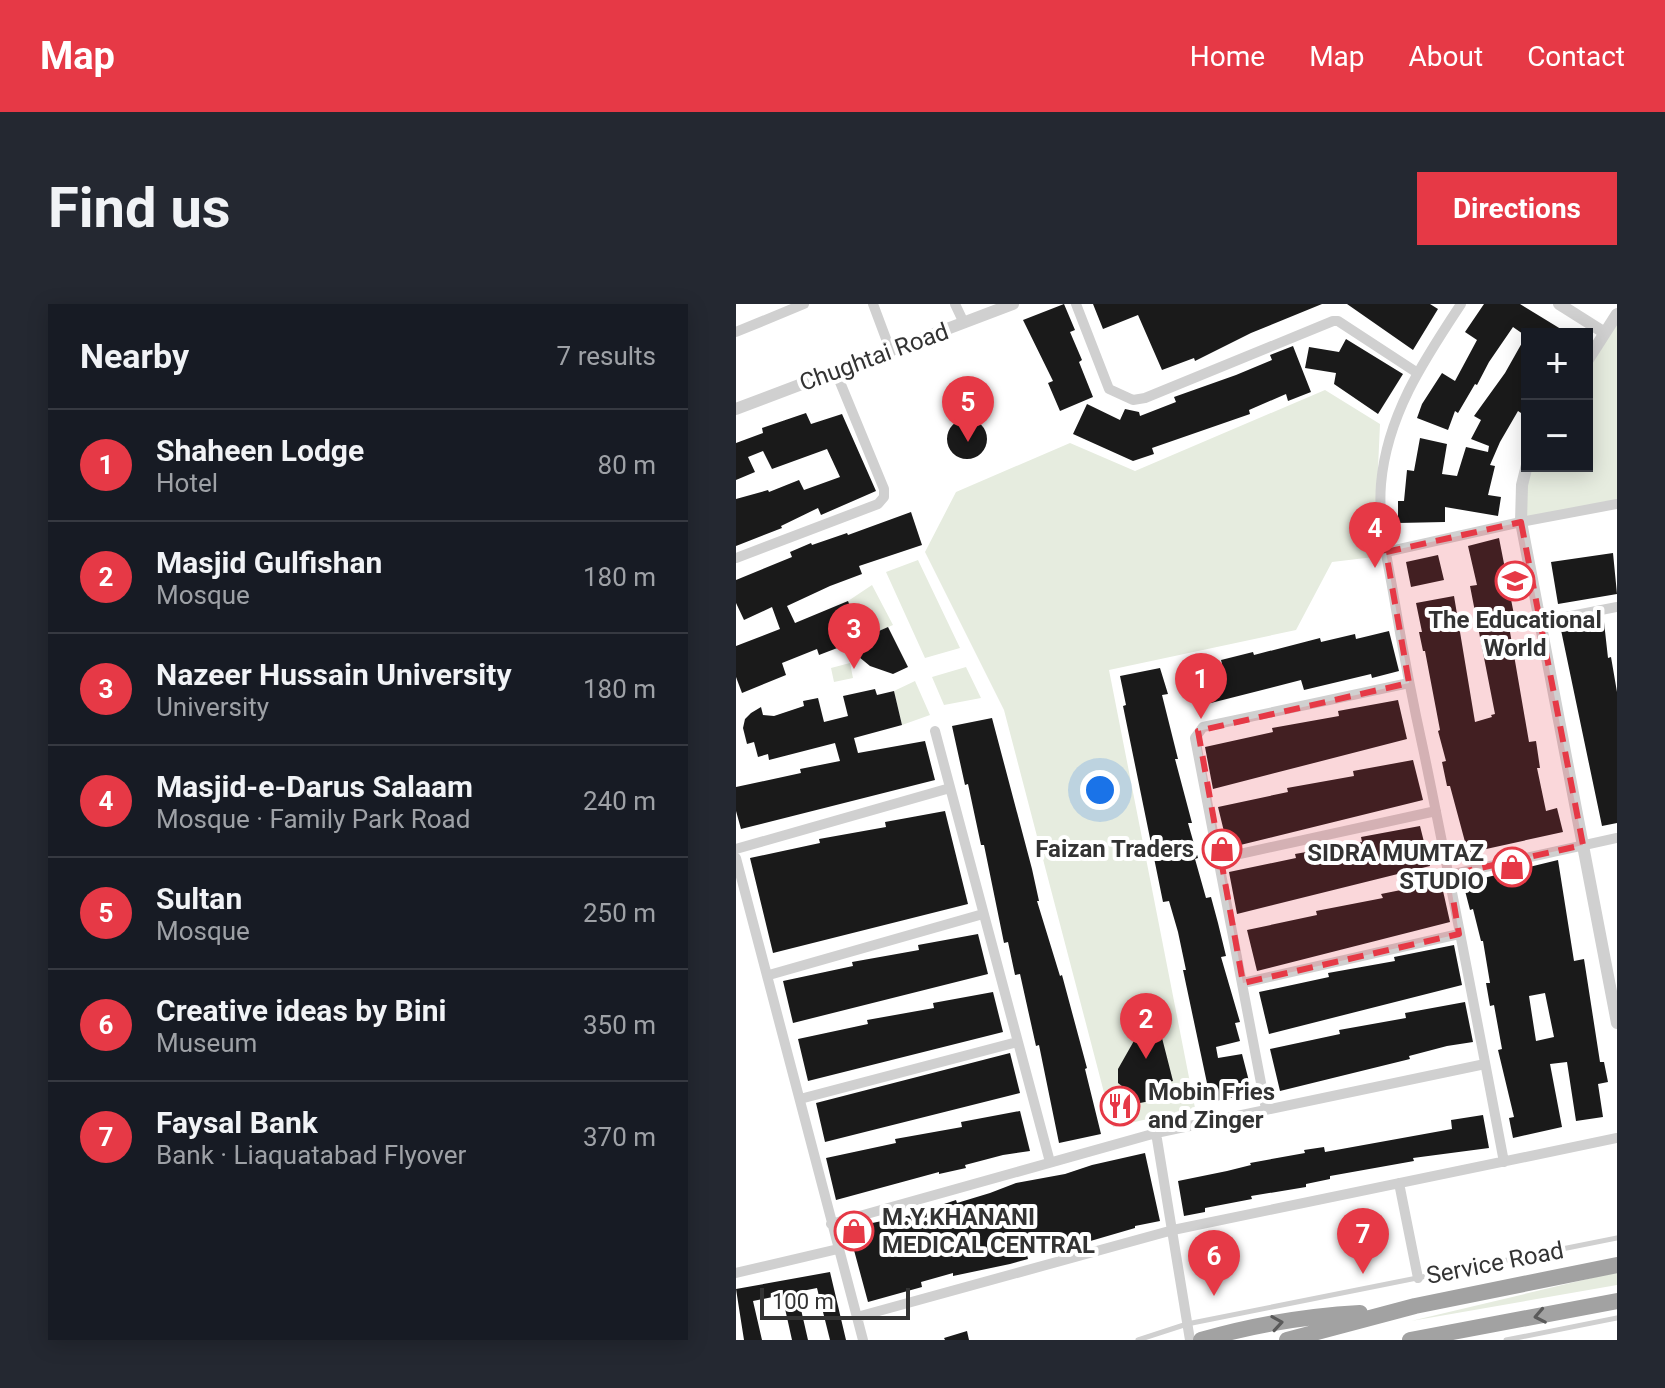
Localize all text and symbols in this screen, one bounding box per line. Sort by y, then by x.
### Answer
text: Map [40,34,115,78]
text: Home [1190,40,1265,73]
text: Map [1309,40,1365,73]
text: About [1409,40,1483,73]
text: Contact [1527,40,1625,73]
button: Directions [1417,172,1617,245]
text: Find us [48,175,231,241]
street label: Chughtai Road [796,317,952,397]
map controls [1521,328,1593,472]
button: + [1521,328,1593,400]
text: Nearby [80,336,189,376]
text: 7 results [557,341,656,371]
pin: 5 [942,376,994,442]
button: − [1521,400,1593,472]
text: Shaheen Lodge [156,433,364,468]
text: 1 [99,450,113,480]
text: 80 m [598,450,656,480]
text: Hotel [156,468,218,498]
pin: 4 [1349,502,1401,568]
text: Masjid Gulfishan [156,545,382,580]
school or university icon: The Educational World [1494,560,1536,602]
text: 2 [99,562,113,592]
text: 180 m [583,562,656,592]
text: Mosque [156,580,250,610]
pin: 3 [828,603,880,669]
place label: The Educational World [1428,606,1602,662]
pin: 1 [1175,653,1227,719]
text: Nazeer Hussain University [156,657,512,692]
text: 3 [99,674,113,704]
text: 180 m [583,674,656,704]
text: University [156,692,269,722]
text: Masjid-e-Darus Salaam [156,769,473,804]
your location [1080,770,1120,810]
text: 4 [99,786,113,816]
text: 240 m [583,786,656,816]
text: Mosque · Family Park Road [156,804,470,834]
shop icon: Faizan Traders [1201,828,1243,870]
place label: Faizan Traders [1035,835,1194,863]
place label: SIDRA MUMTAZ STUDIO [1307,839,1484,895]
shop icon: SIDRA MUMTAZ STUDIO [1491,846,1533,888]
text: Sultan [156,881,242,916]
text: 5 [99,898,113,928]
text: 250 m [583,898,656,928]
text: Mosque [156,916,250,946]
text: Creative ideas by Bini [156,993,446,1028]
pin: 2 [1120,993,1172,1059]
text: 6 [99,1010,113,1040]
text: 350 m [583,1010,656,1040]
text: Museum [156,1028,257,1058]
place label: Mobin Fries and Zinger [1148,1078,1275,1134]
restaurant icon: Mobin Fries and Zinger [1099,1085,1141,1127]
text: Faysal Bank [156,1105,318,1140]
text: 7 [99,1122,113,1152]
text: 370 m [583,1122,656,1152]
text: Bank · Liaquatabad Flyover [156,1140,466,1170]
place label: M.Y.KHANANI MEDICAL CENTRAL [882,1203,1095,1259]
pin: 7 [1337,1208,1389,1274]
shop icon: M.Y.KHANANI MEDICAL CENTRAL [833,1210,875,1252]
pin: 6 [1188,1230,1240,1296]
street label: Service Road [1424,1236,1566,1290]
scale bar [760,1284,910,1320]
text: 100 m [772,1289,834,1314]
one-way arrow [1534,1307,1548,1324]
one-way arrow [1270,1315,1283,1332]

